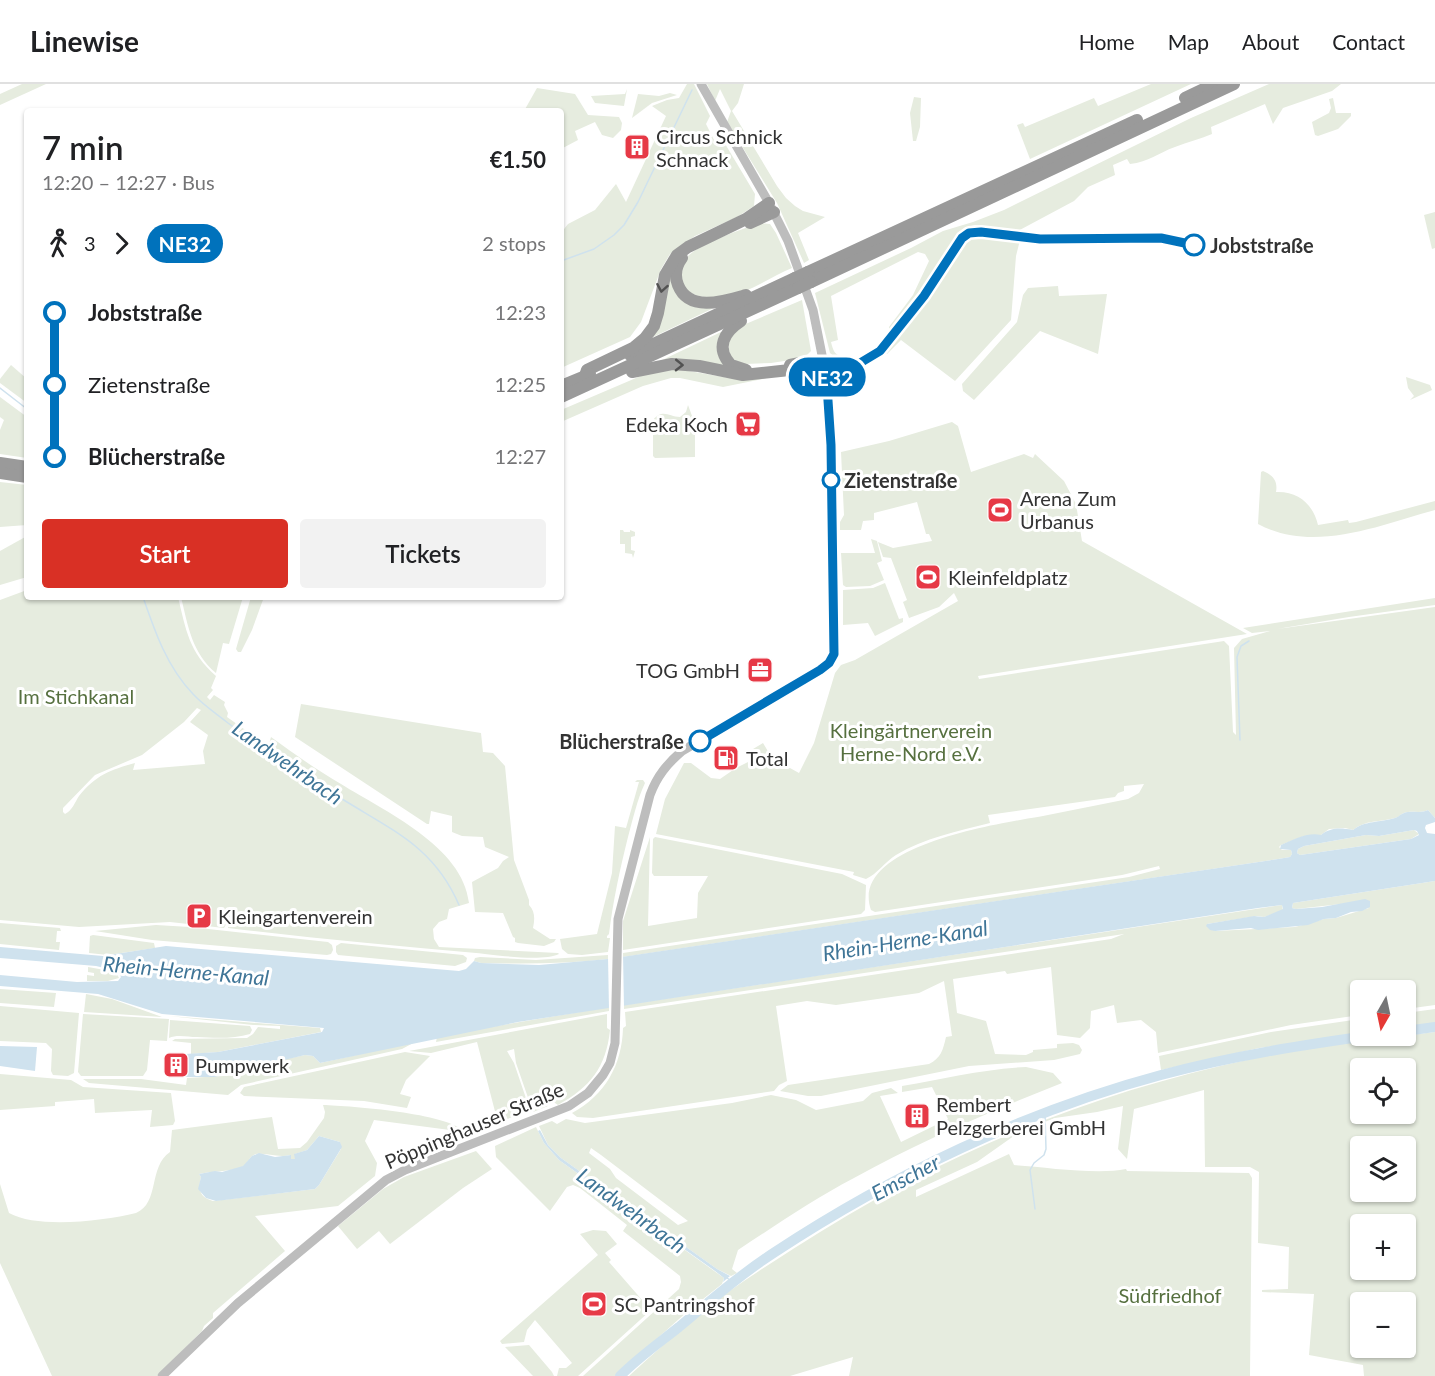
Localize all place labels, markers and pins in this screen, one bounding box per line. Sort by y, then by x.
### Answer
place label: Circus Schnick Schnack [656,124,784,171]
building icon: Circus Schnick Schnack [622,132,652,162]
place label: Jobststraße [1210,233,1314,257]
marker: Jobststraße [1183,234,1205,256]
supermarket icon: Edeka Koch [733,409,763,439]
place label: Edeka Koch [625,412,728,436]
place label: Zietenstraße [844,468,958,492]
marker: Zietenstraße [822,471,840,489]
place label: Arena Zum Urbanus [1020,486,1116,533]
sports icon: Arena Zum Urbanus [985,495,1015,525]
sports icon: Kleinfeldplatz [913,562,943,592]
place label: Kleinfeldplatz [948,565,1067,589]
office icon: TOG GmbH [745,655,775,685]
place label: TOG GmbH [636,658,740,682]
place label: Blücherstraße [559,729,684,753]
marker: Blücherstraße [689,730,711,752]
fuel station icon: Total [711,743,741,773]
place label: Total [746,746,788,770]
parking icon: Kleingartenverein [184,901,214,931]
place label: Kleingartenverein [218,904,373,928]
building icon: Pumpwerk [161,1050,191,1080]
place label: Pumpwerk [195,1053,290,1077]
place label: Rembert Pelzgerberei GmbH [936,1092,1106,1139]
building icon: Rembert Pelzgerberei GmbH [902,1101,932,1131]
sports icon: SC Pantringshof [579,1289,609,1319]
place label: SC Pantringshof [614,1292,755,1316]

